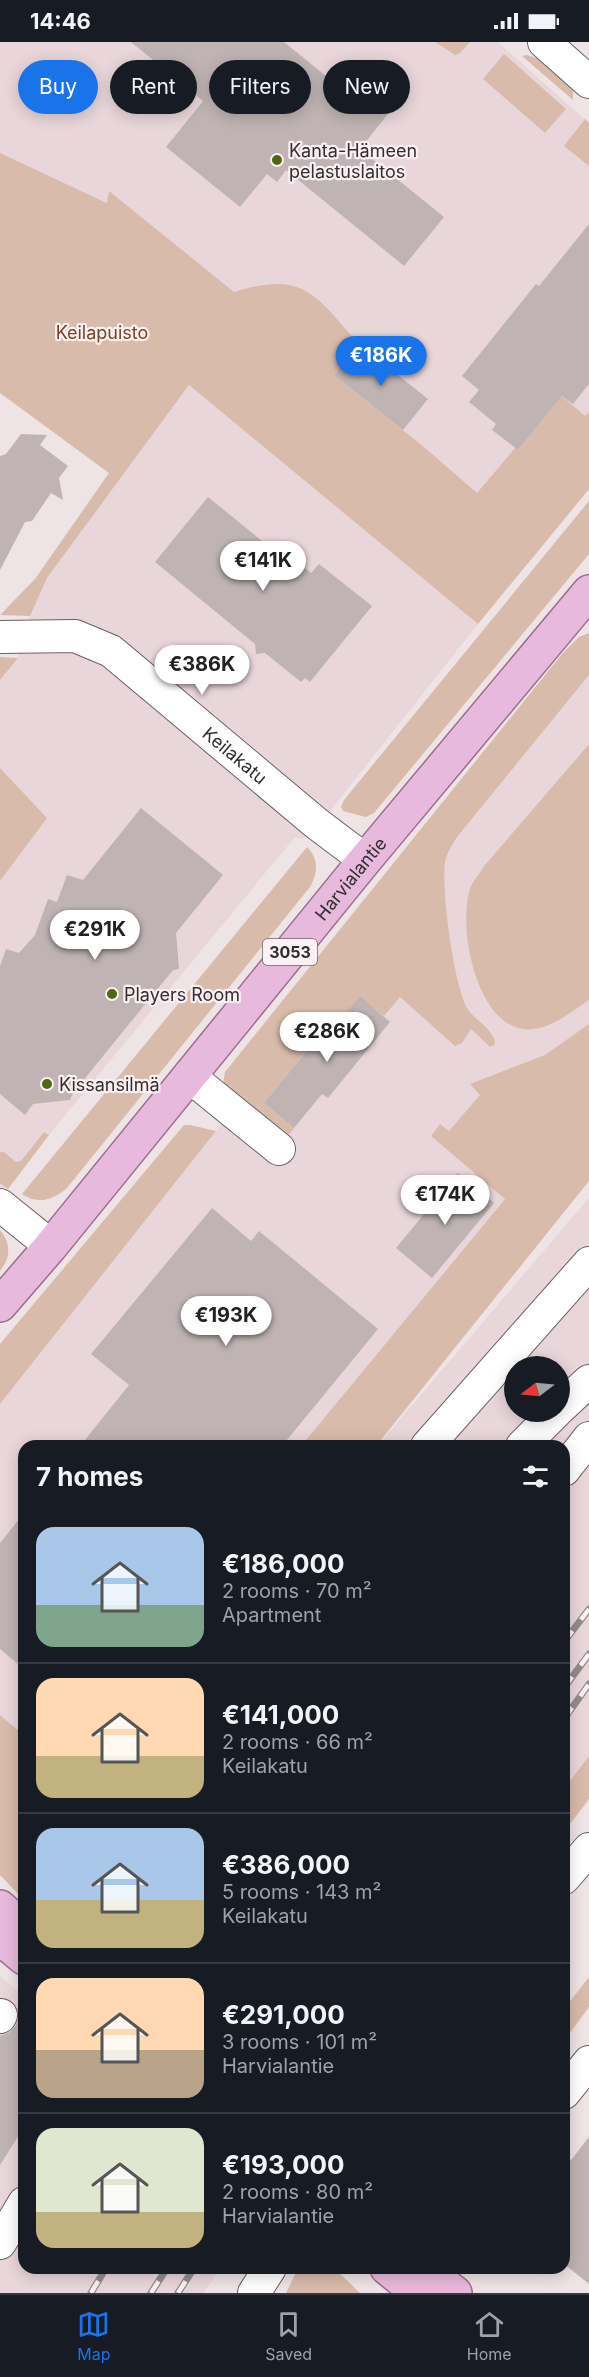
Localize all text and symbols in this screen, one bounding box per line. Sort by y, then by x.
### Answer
text: 14:46 [30,8,91,34]
chip: Buy [18,60,98,114]
chip: Rent [110,60,197,114]
chip: Filters [209,60,311,114]
chip: New [323,60,410,114]
place label: Kanta-Hämeen pelastuslaitos [289,140,417,182]
marker: Kanta-Hämeen pelastuslaitos [270,153,284,167]
park label: Keilapuisto [56,322,148,343]
pin: €186K [339,336,423,387]
text: €186K [350,343,412,367]
pin: €141K [221,541,305,592]
text: €141K [234,548,292,572]
pin: €386K [160,645,244,696]
text: €386K [169,652,236,676]
street label: Keilakatu [199,722,271,788]
street label: Harvialantie [310,833,390,924]
pin: €291K [53,910,137,961]
text: €291K [64,917,126,941]
road number: 3053 [263,939,317,965]
place label: Players Room [124,984,240,1005]
marker: Players Room [105,987,119,1001]
pin: €286K [285,1012,369,1063]
text: €286K [294,1019,360,1043]
place label: Kissansilmä [59,1074,160,1095]
marker: Kissansilmä [40,1077,54,1091]
pin: €174K [403,1175,487,1226]
text: €174K [415,1182,475,1206]
pin: €193K [184,1296,268,1347]
text: €193K [195,1303,257,1327]
north arrow [504,1356,570,1422]
map controls [504,1356,570,1422]
icon: filters [519,1460,552,1493]
text: 7 homes [36,1461,143,1492]
text: €186,000 [222,1548,345,1579]
icon: home [84,1551,156,1623]
text: 2 rooms · 70 m² [222,1579,372,1603]
text: Apartment [222,1603,321,1627]
text: €141,000 [222,1699,339,1730]
icon: home [84,1702,156,1774]
text: 2 rooms · 66 m² [222,1730,373,1754]
text: Keilakatu [222,1754,308,1778]
text: €386,000 [222,1849,350,1880]
icon: home [84,1852,156,1924]
text: 5 rooms · 143 m² [222,1880,381,1904]
text: Keilakatu [222,1904,308,1928]
text: €291,000 [222,1999,345,2030]
icon: home [84,2002,156,2074]
text: 3 rooms · 101 m² [222,2030,377,2054]
text: Harvialantie [222,2054,334,2078]
text: €193,000 [222,2149,345,2180]
icon: home [84,2152,156,2224]
text: 2 rooms · 80 m² [222,2180,373,2204]
text: Harvialantie [222,2204,334,2228]
tab: Map [77,2308,111,2364]
tab: Saved [265,2308,312,2364]
tab: Home [467,2308,512,2364]

